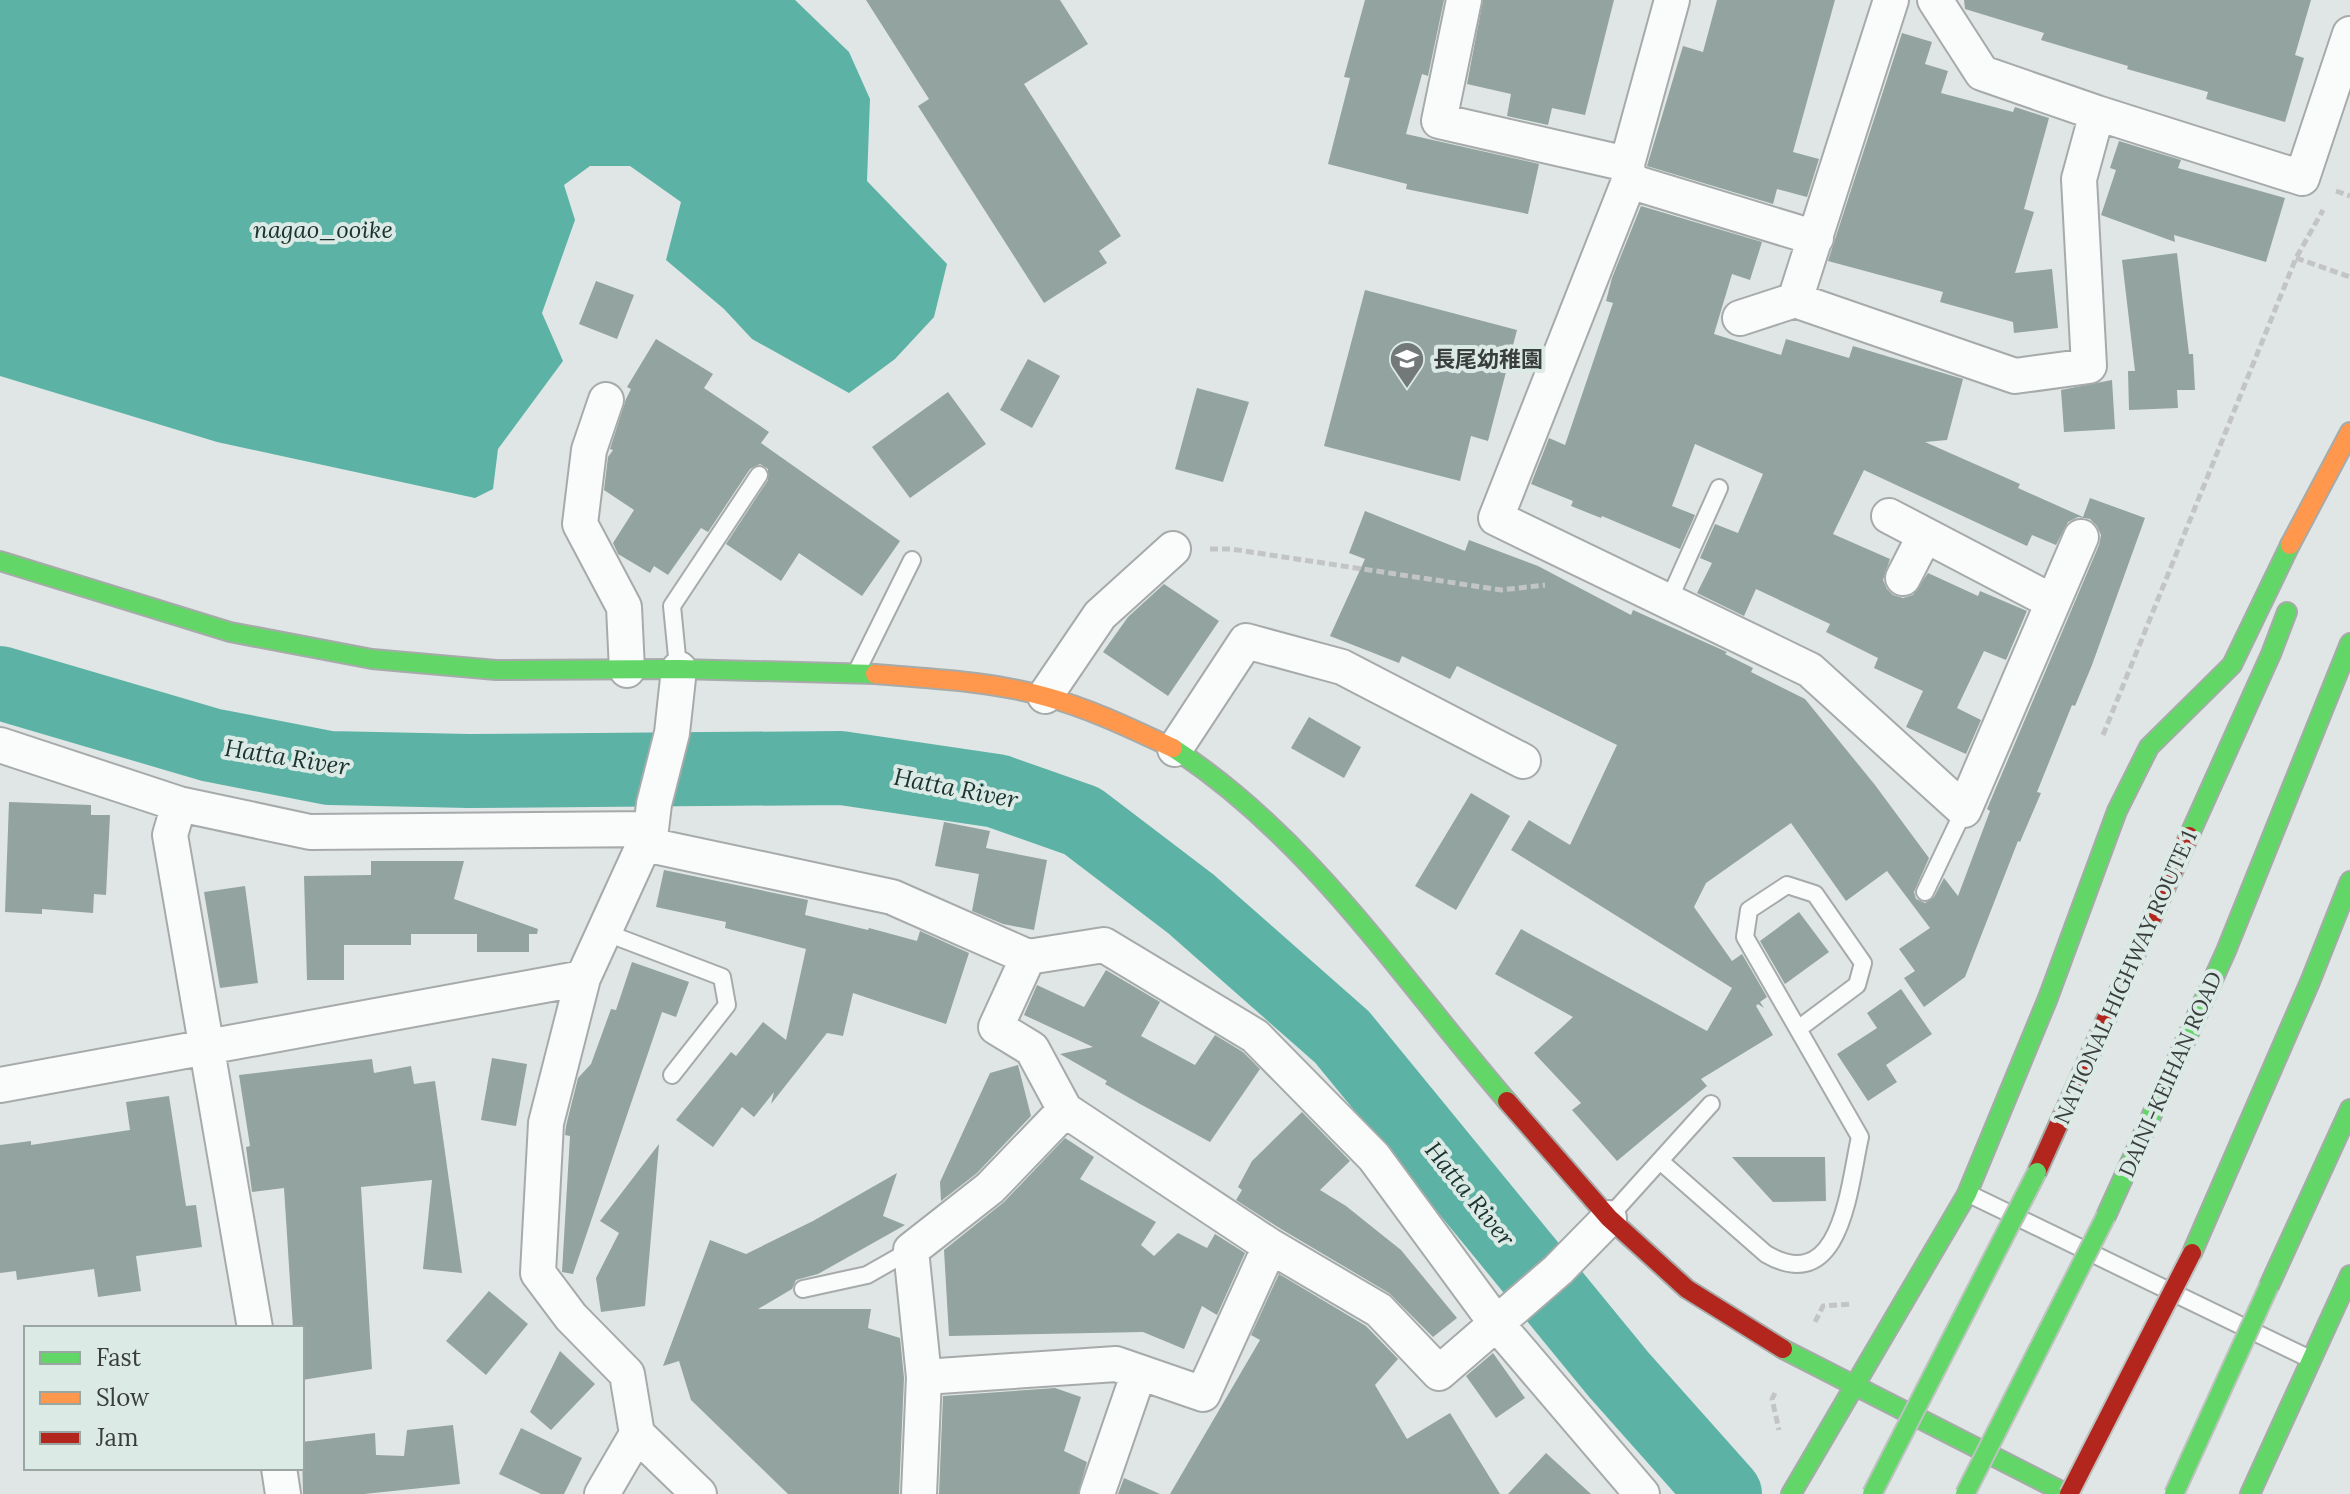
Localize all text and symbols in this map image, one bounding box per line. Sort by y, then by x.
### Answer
water label: nagao_ooike [253,214,393,245]
school or university icon: 長尾幼稚園 [1388,340,1426,390]
place label: 長尾幼稚園 [1433,345,1543,373]
water label: Hatta River [222,732,352,782]
water label: Hatta River [891,761,1021,815]
street label: NATIONAL HIGHWAY ROUTE 1 [2047,826,2203,1128]
street label: DAINI-KEIHAN ROAD [2112,967,2228,1181]
water label: Hatta River [1418,1135,1522,1253]
legend [24,1326,304,1470]
text: Fast [96,1342,142,1373]
text: Slow [96,1382,150,1413]
text: Jam [95,1422,138,1453]

